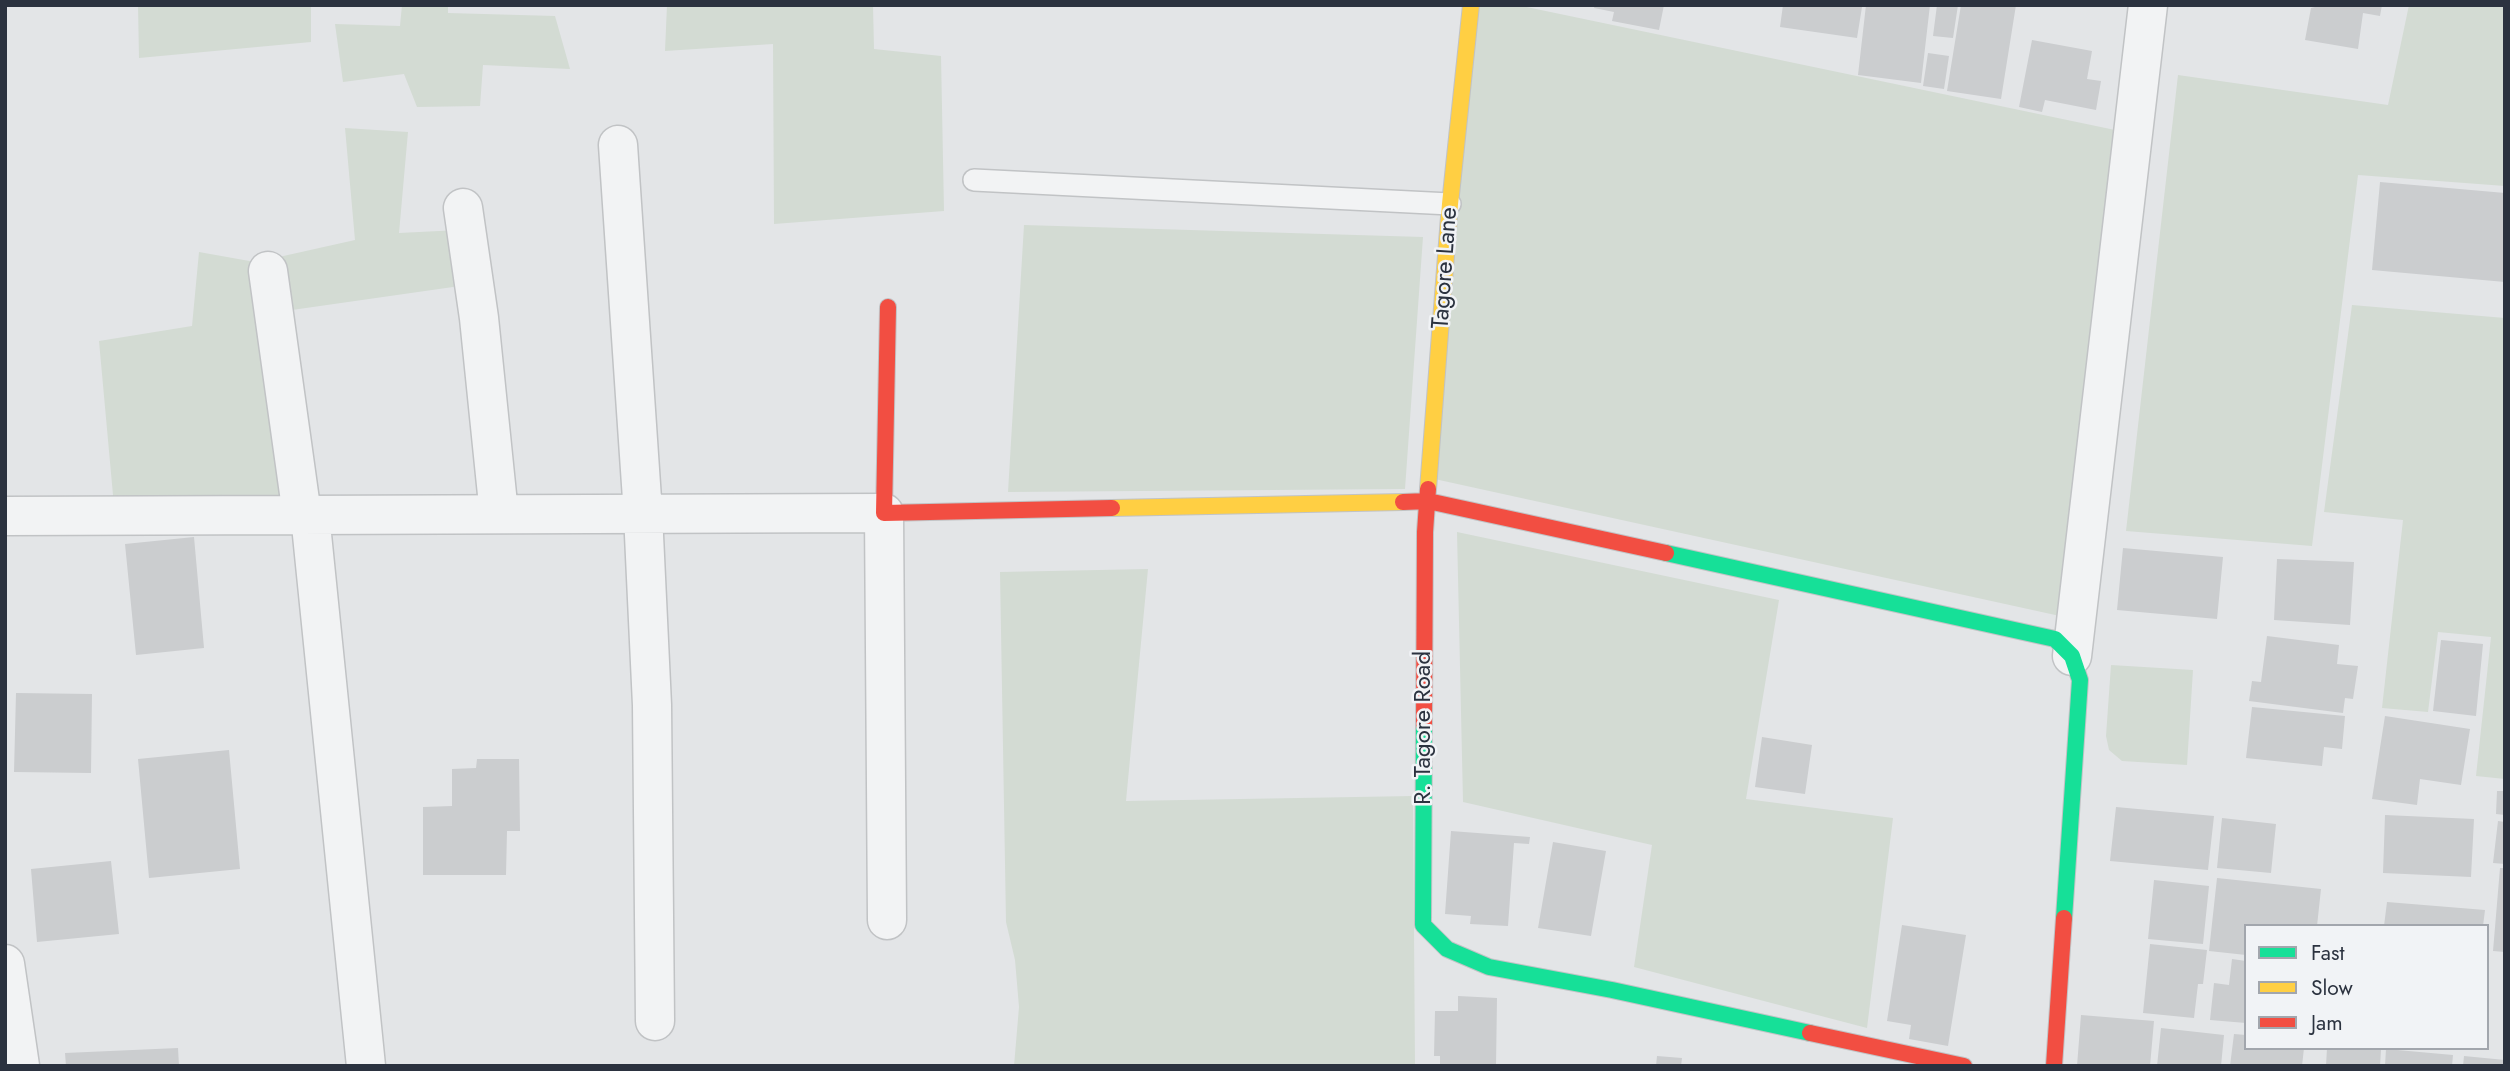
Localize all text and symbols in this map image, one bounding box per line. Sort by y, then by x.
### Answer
street label: Tagore Lane [1427,206,1465,330]
street label: R. Tagore Road [1410,651,1438,805]
legend [2244,924,2489,1050]
text: Fast [2311,938,2344,968]
text: Slow [2311,973,2353,1003]
text: Jam [2311,1008,2343,1038]

